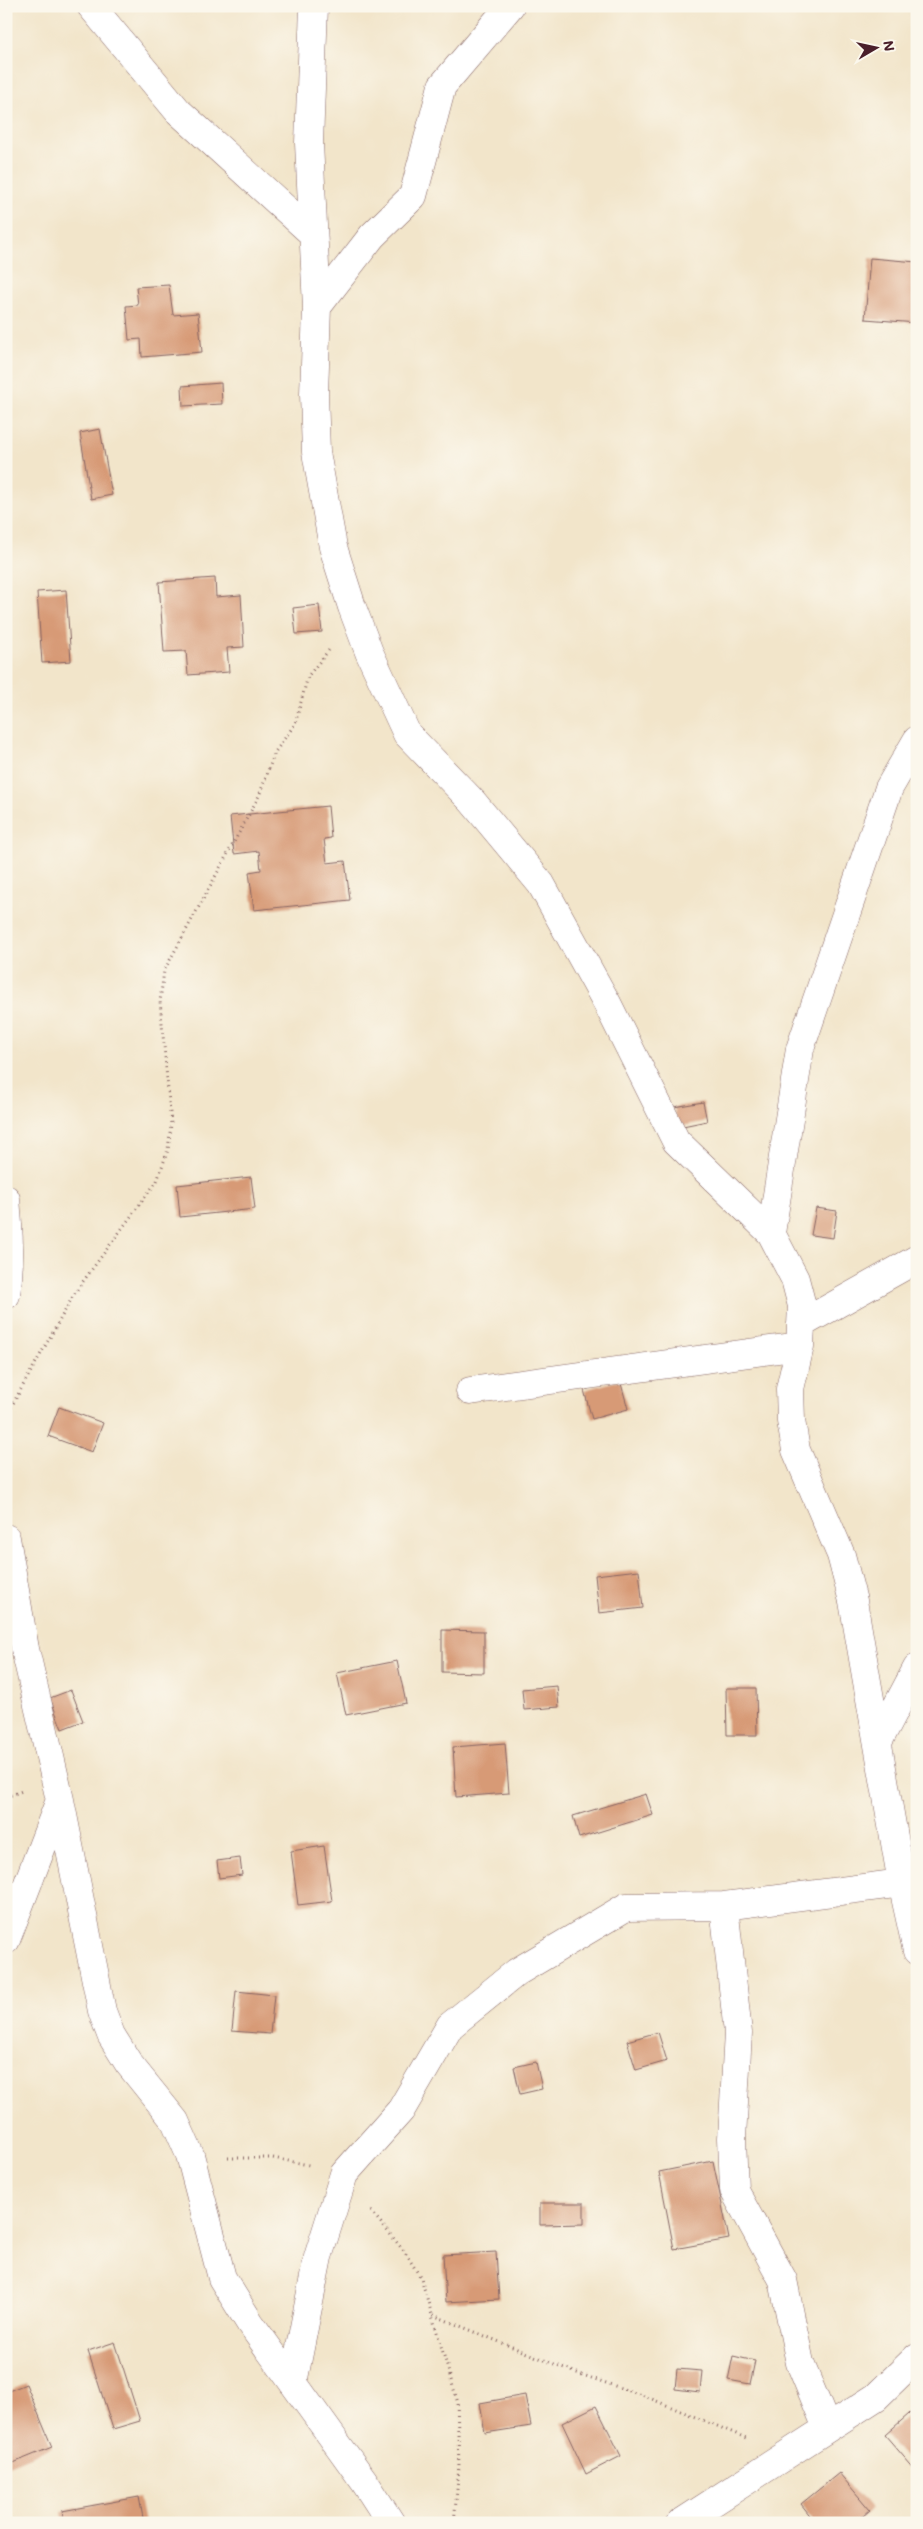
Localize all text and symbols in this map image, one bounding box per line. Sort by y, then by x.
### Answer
north arrow [850,22,900,72]
text: N [879,39,900,53]

